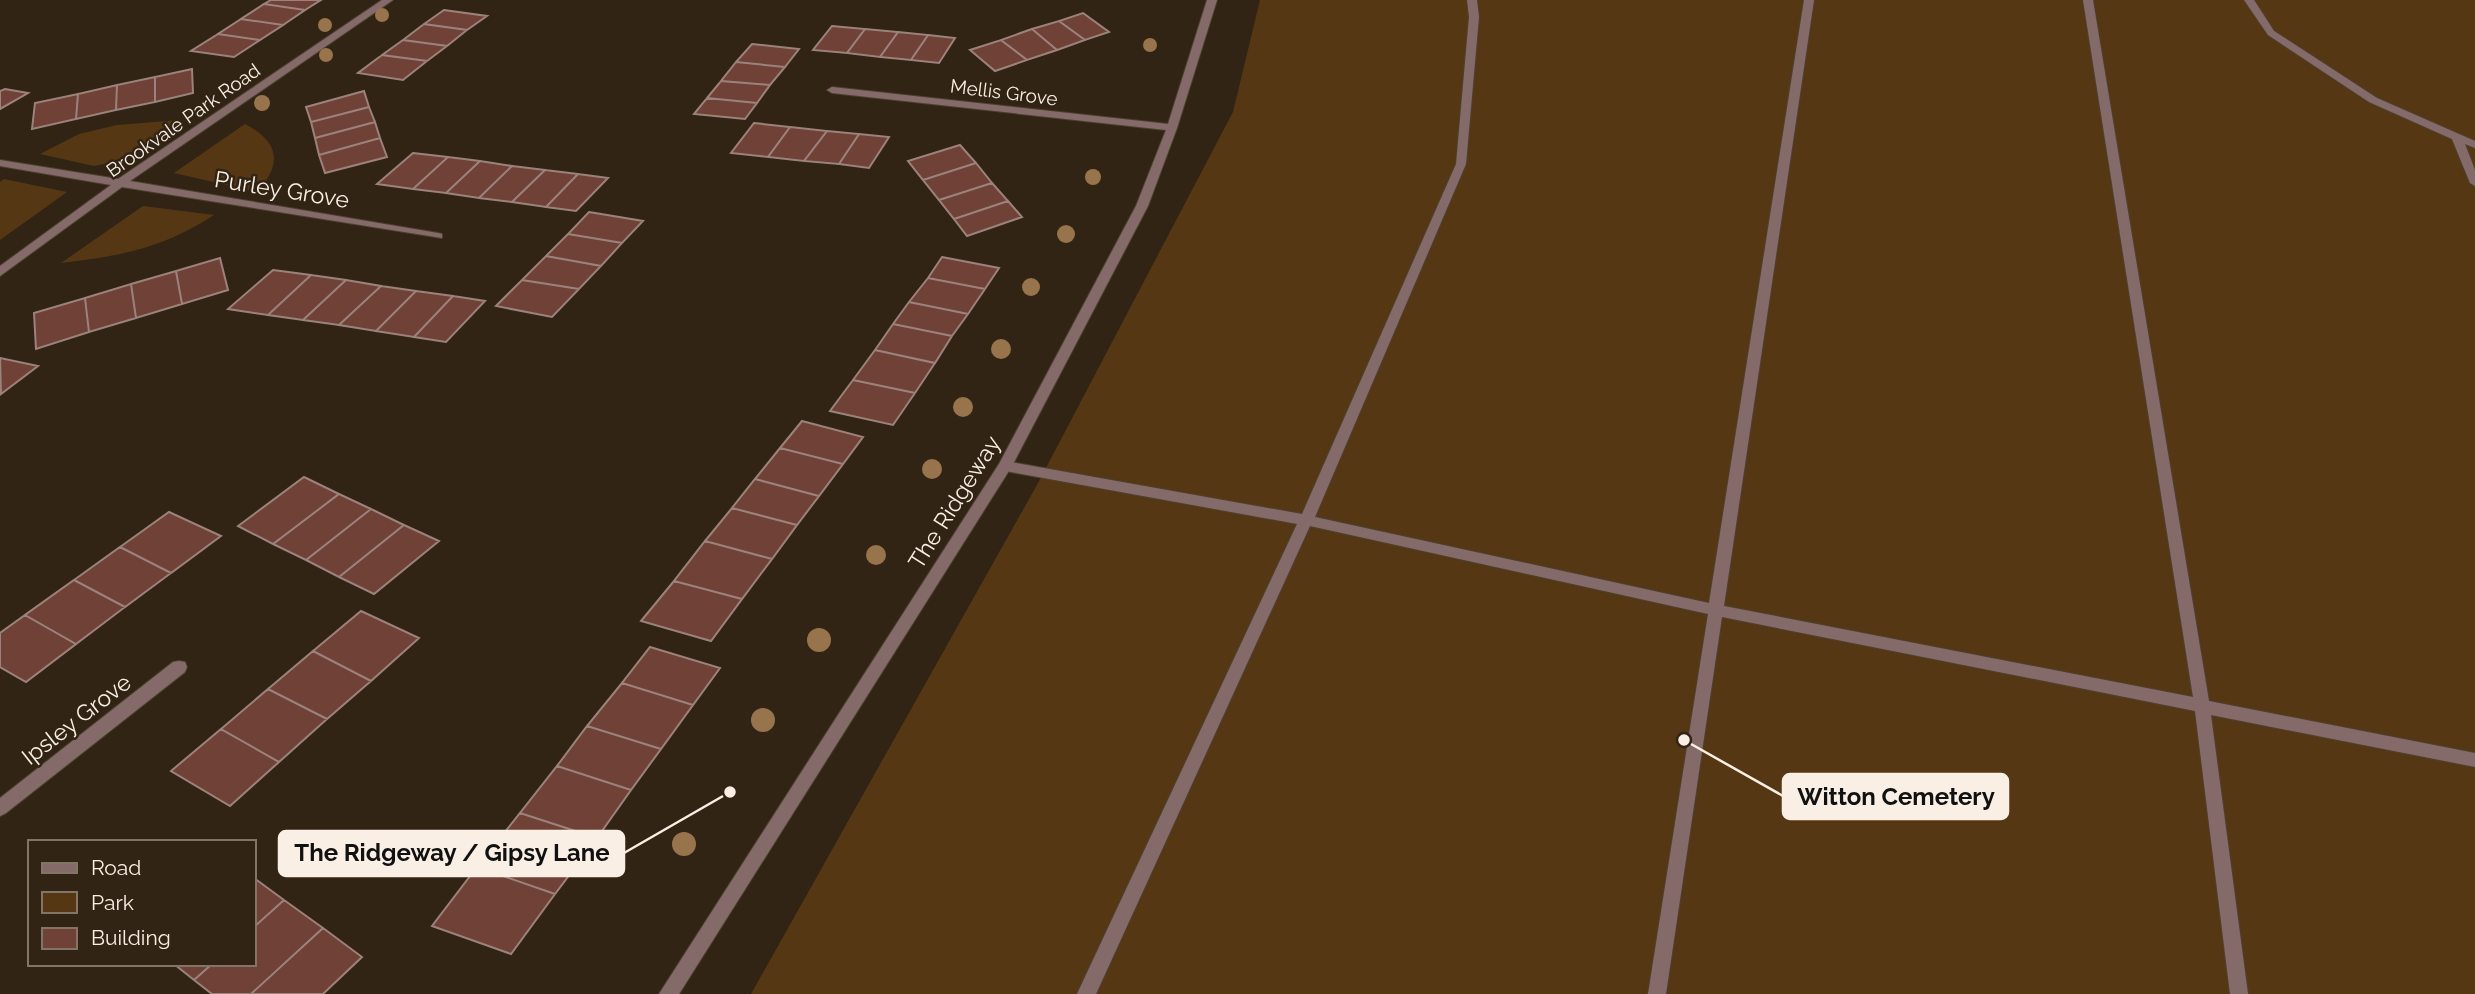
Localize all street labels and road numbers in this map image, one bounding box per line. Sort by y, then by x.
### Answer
street label: Brookvale Park Road [102,59,264,181]
street label: Mellis Grove [949,74,1059,110]
street label: Purley Grove [213,165,351,213]
street label: The Ridgeway [902,431,1006,573]
street label: Ipsley Grove [16,668,136,770]

